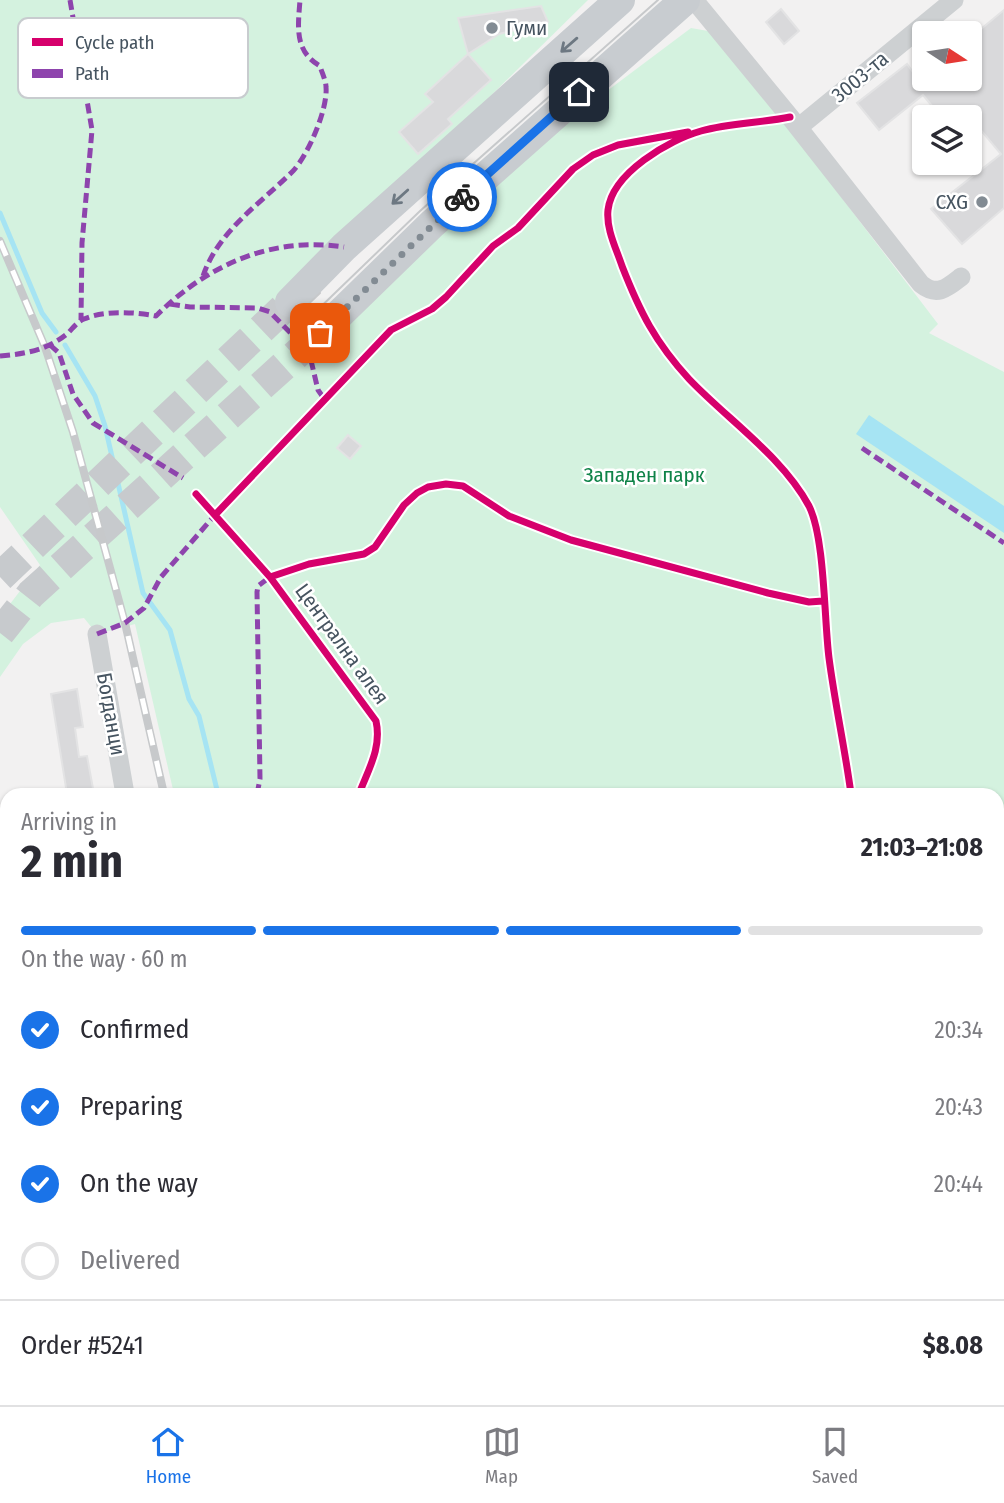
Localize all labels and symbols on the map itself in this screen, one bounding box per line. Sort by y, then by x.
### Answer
place label: Гуми [506,15,547,41]
legend [18,18,248,98]
marker: Гуми [484,20,500,36]
north arrow [912,21,982,91]
text: Cycle path [75,31,154,54]
one-way arrow [561,37,579,53]
street label: 3003-та [826,46,894,108]
text: Path [75,62,110,85]
pin [549,62,609,122]
courier [427,162,497,232]
one-way arrow [391,189,409,205]
place label: CXG [935,189,968,215]
marker: CXG [974,194,990,210]
pin [290,303,350,363]
park label: Западен парк [583,462,705,488]
street label: Централна алея [289,579,395,709]
street label: Богданци [91,671,131,757]

